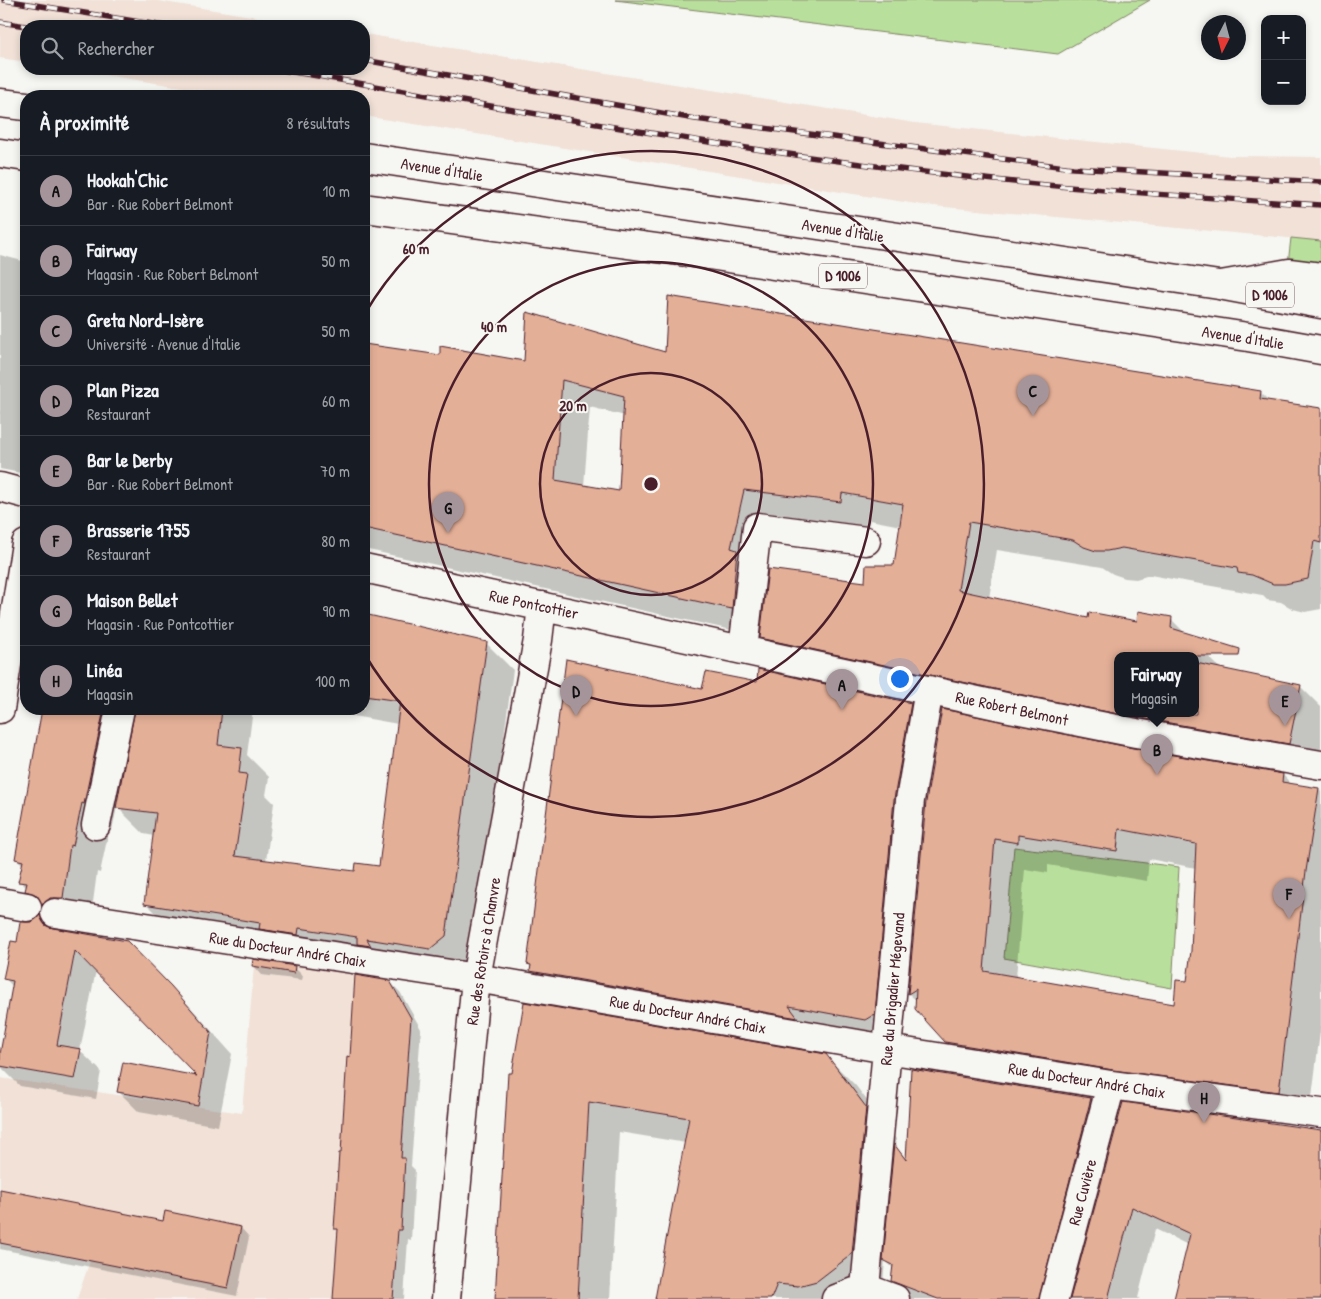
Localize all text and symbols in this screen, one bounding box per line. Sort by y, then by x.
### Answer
north arrow [1201,15,1246,60]
map controls [1261,15,1306,105]
button: + [1261,15,1306,60]
search box [20,20,370,75]
icon: search [38,34,66,62]
text: Rechercher [78,35,155,61]
button: − [1261,60,1306,105]
text: À proximité [40,108,129,137]
text: 8 résultats [287,112,350,134]
street label: Avenue d'Italie [399,152,485,186]
text: Hookah'Chic [87,167,168,193]
text: A [52,180,60,202]
text: 10 m [322,180,350,202]
text: Bar · Rue Robert Belmont [87,193,233,215]
street label: Avenue d'Italie [800,213,886,247]
text: Fairway [87,237,137,263]
text: 60 m [403,238,429,259]
text: B [52,250,60,272]
text: 50 m [322,250,350,272]
text: Magasin · Rue Robert Belmont [87,263,258,285]
road number: D 1006 [819,264,867,288]
road number: D 1006 [1246,282,1294,308]
text: Greta Nord-Isère [87,307,204,333]
text: 40 m [481,316,507,337]
text: C [52,320,60,342]
text: 50 m [322,320,350,342]
street label: Avenue d'Italie [1200,320,1286,354]
text: Université · Avenue d'Italie [87,333,241,355]
pin: C [1017,375,1049,416]
text: Plan Pizza [87,377,159,403]
text: D [52,390,60,412]
text: 60 m [322,390,350,412]
text: 20 m [559,395,587,416]
text: Restaurant [87,403,150,425]
text: Bar le Derby [87,447,173,473]
text: E [52,460,60,482]
text: 70 m [320,460,350,482]
text: Bar · Rue Robert Belmont [87,473,233,495]
centre of rings [642,475,660,493]
pin: G [432,492,464,533]
text: Brasserie 1755 [87,517,189,543]
text: F [53,530,59,552]
text: 80 m [321,530,350,552]
text: Restaurant [87,543,150,565]
street label: Rue Pontcottier [488,584,580,624]
text: Maison Bellet [87,587,177,613]
text: G [52,600,60,622]
text: 90 m [322,600,350,622]
text: Magasin · Rue Pontcottier [87,613,234,635]
popup [1114,652,1199,717]
text: Linéa [87,657,122,683]
text: Fairway [1131,661,1182,687]
your location [887,666,913,692]
pin: A [826,669,858,710]
text: H [52,670,60,692]
text: 100 m [315,670,350,692]
pin: D [560,675,592,716]
text: Magasin [87,683,133,705]
street label: Rue Robert Belmont [954,685,1071,731]
pin: E [1269,685,1301,726]
text: Magasin [1131,687,1177,709]
pin: B [1141,734,1173,775]
street label: Rue des Rotoirs à Chanvre [460,875,506,1026]
pin: F [1273,878,1305,919]
street label: Rue du Brigadier Mégevand [874,912,910,1066]
street label: Rue du Docteur André Chaix [208,926,368,972]
street label: Rue du Docteur André Chaix [608,989,768,1039]
street label: Rue du Docteur André Chaix [1007,1057,1167,1103]
pin: H [1188,1082,1220,1123]
street label: Rue Cuvière [1063,1156,1102,1228]

